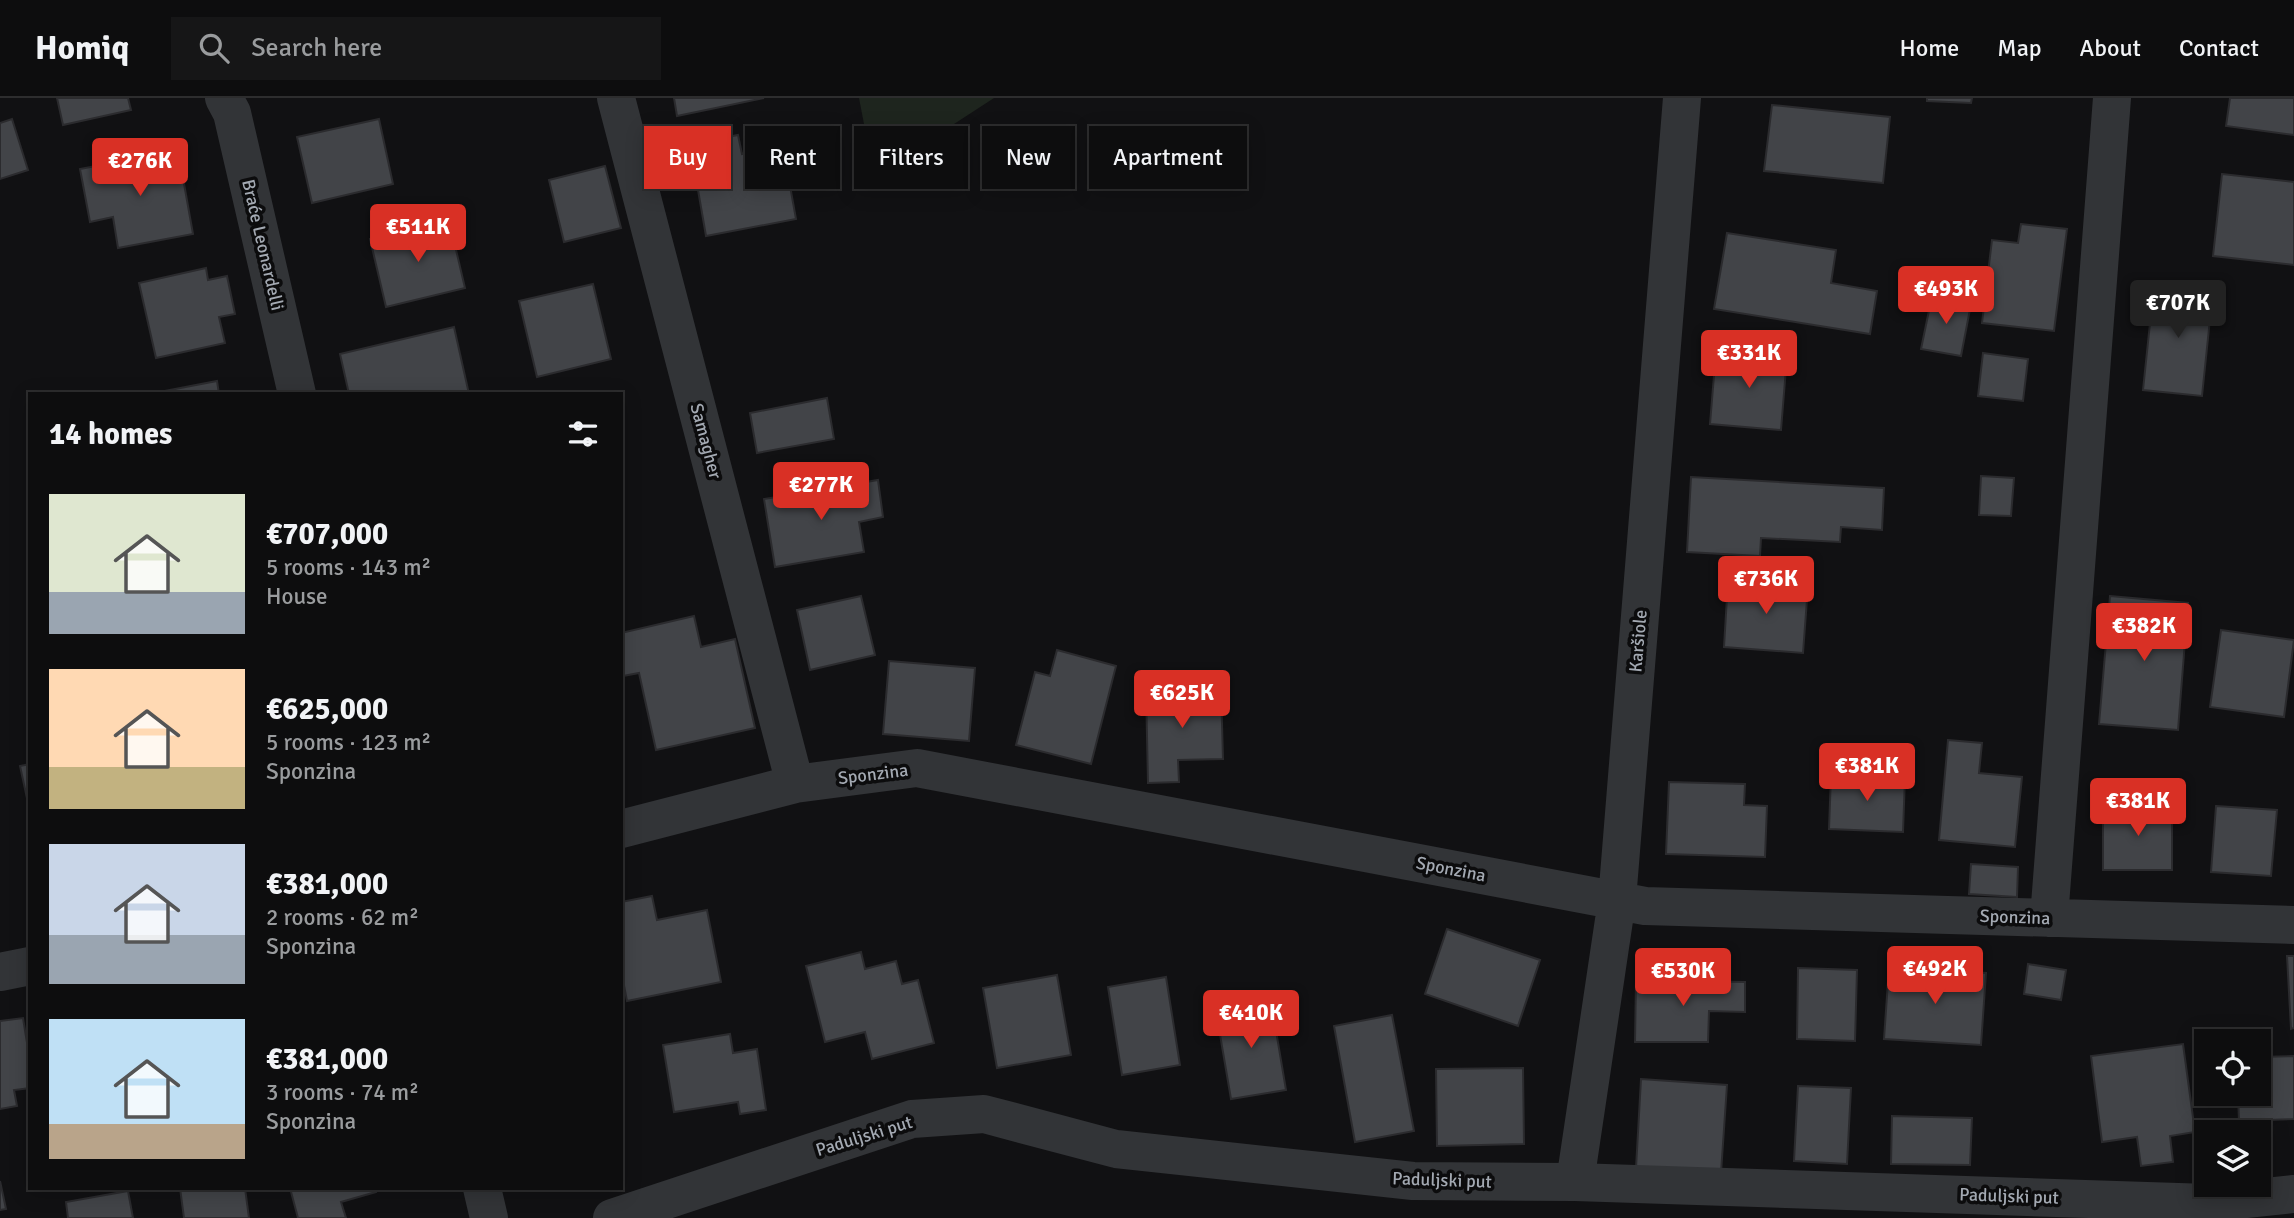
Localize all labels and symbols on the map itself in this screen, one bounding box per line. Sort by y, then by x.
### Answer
pin: €276K [91,139,189,198]
street label: Braće Leonardelli [237,177,289,313]
pin: €511K [369,204,467,264]
pin: €493K [1897,266,1995,326]
pin: €707K [2129,280,2227,340]
pin: €331K [1700,330,1798,390]
street label: Samagher [685,401,727,482]
pin: €277K [772,462,870,522]
pin: €736K [1717,556,1815,616]
pin: €382K [2095,603,2193,663]
street label: Karšiole [1624,609,1652,673]
pin: €625K [1133,670,1231,730]
pin: €381K [1818,744,1916,803]
street label: Sponzina [837,759,909,789]
pin: €381K [2089,778,2187,838]
street label: Sponzina [1414,851,1488,887]
street label: Sponzina [1979,905,2051,929]
pin: €492K [1886,946,1984,1006]
pin: €530K [1634,948,1732,1008]
pin: €410K [1202,990,1300,1050]
street label: Paduljski put [813,1111,915,1161]
street label: Paduljski put [1392,1167,1492,1193]
street label: Paduljski put [1959,1183,2059,1209]

